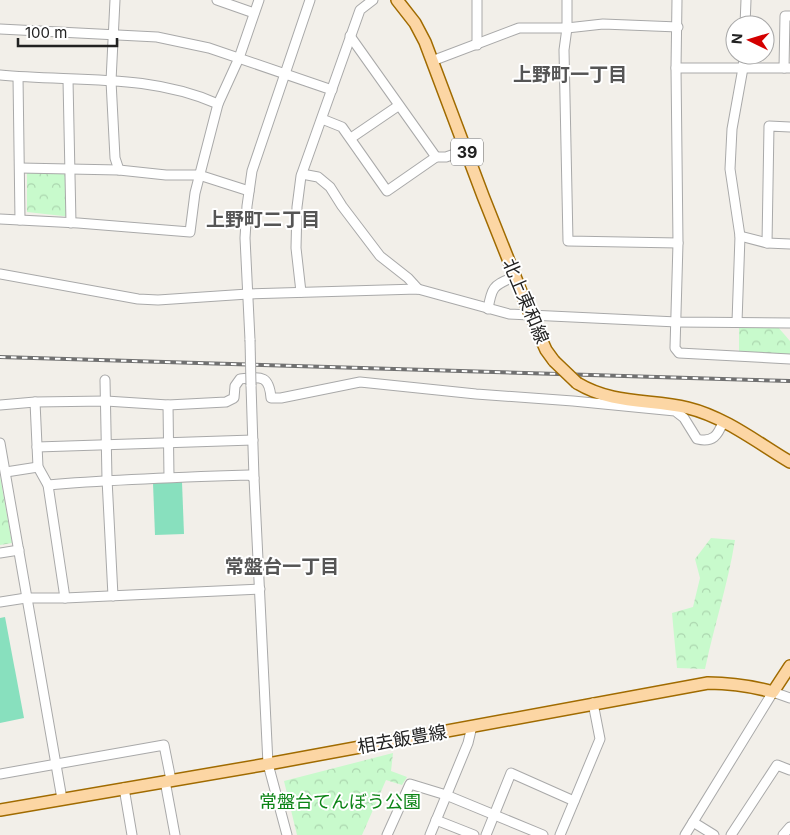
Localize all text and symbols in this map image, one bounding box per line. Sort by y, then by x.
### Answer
scale bar [18,15,116,47]
north arrow [725,15,775,65]
text: 100 m [25,23,67,42]
text: N [728,33,745,45]
district label: 上野町一丁目 [513,63,627,86]
road number: 39 [451,138,483,166]
district label: 上野町二丁目 [206,208,320,231]
street label: 北上東和線 [499,255,553,347]
district label: 常盤台一丁目 [225,555,339,578]
street label: 相去飯豊線 [356,721,448,757]
park label: 常盤台てんぼう公園 [259,791,421,812]

